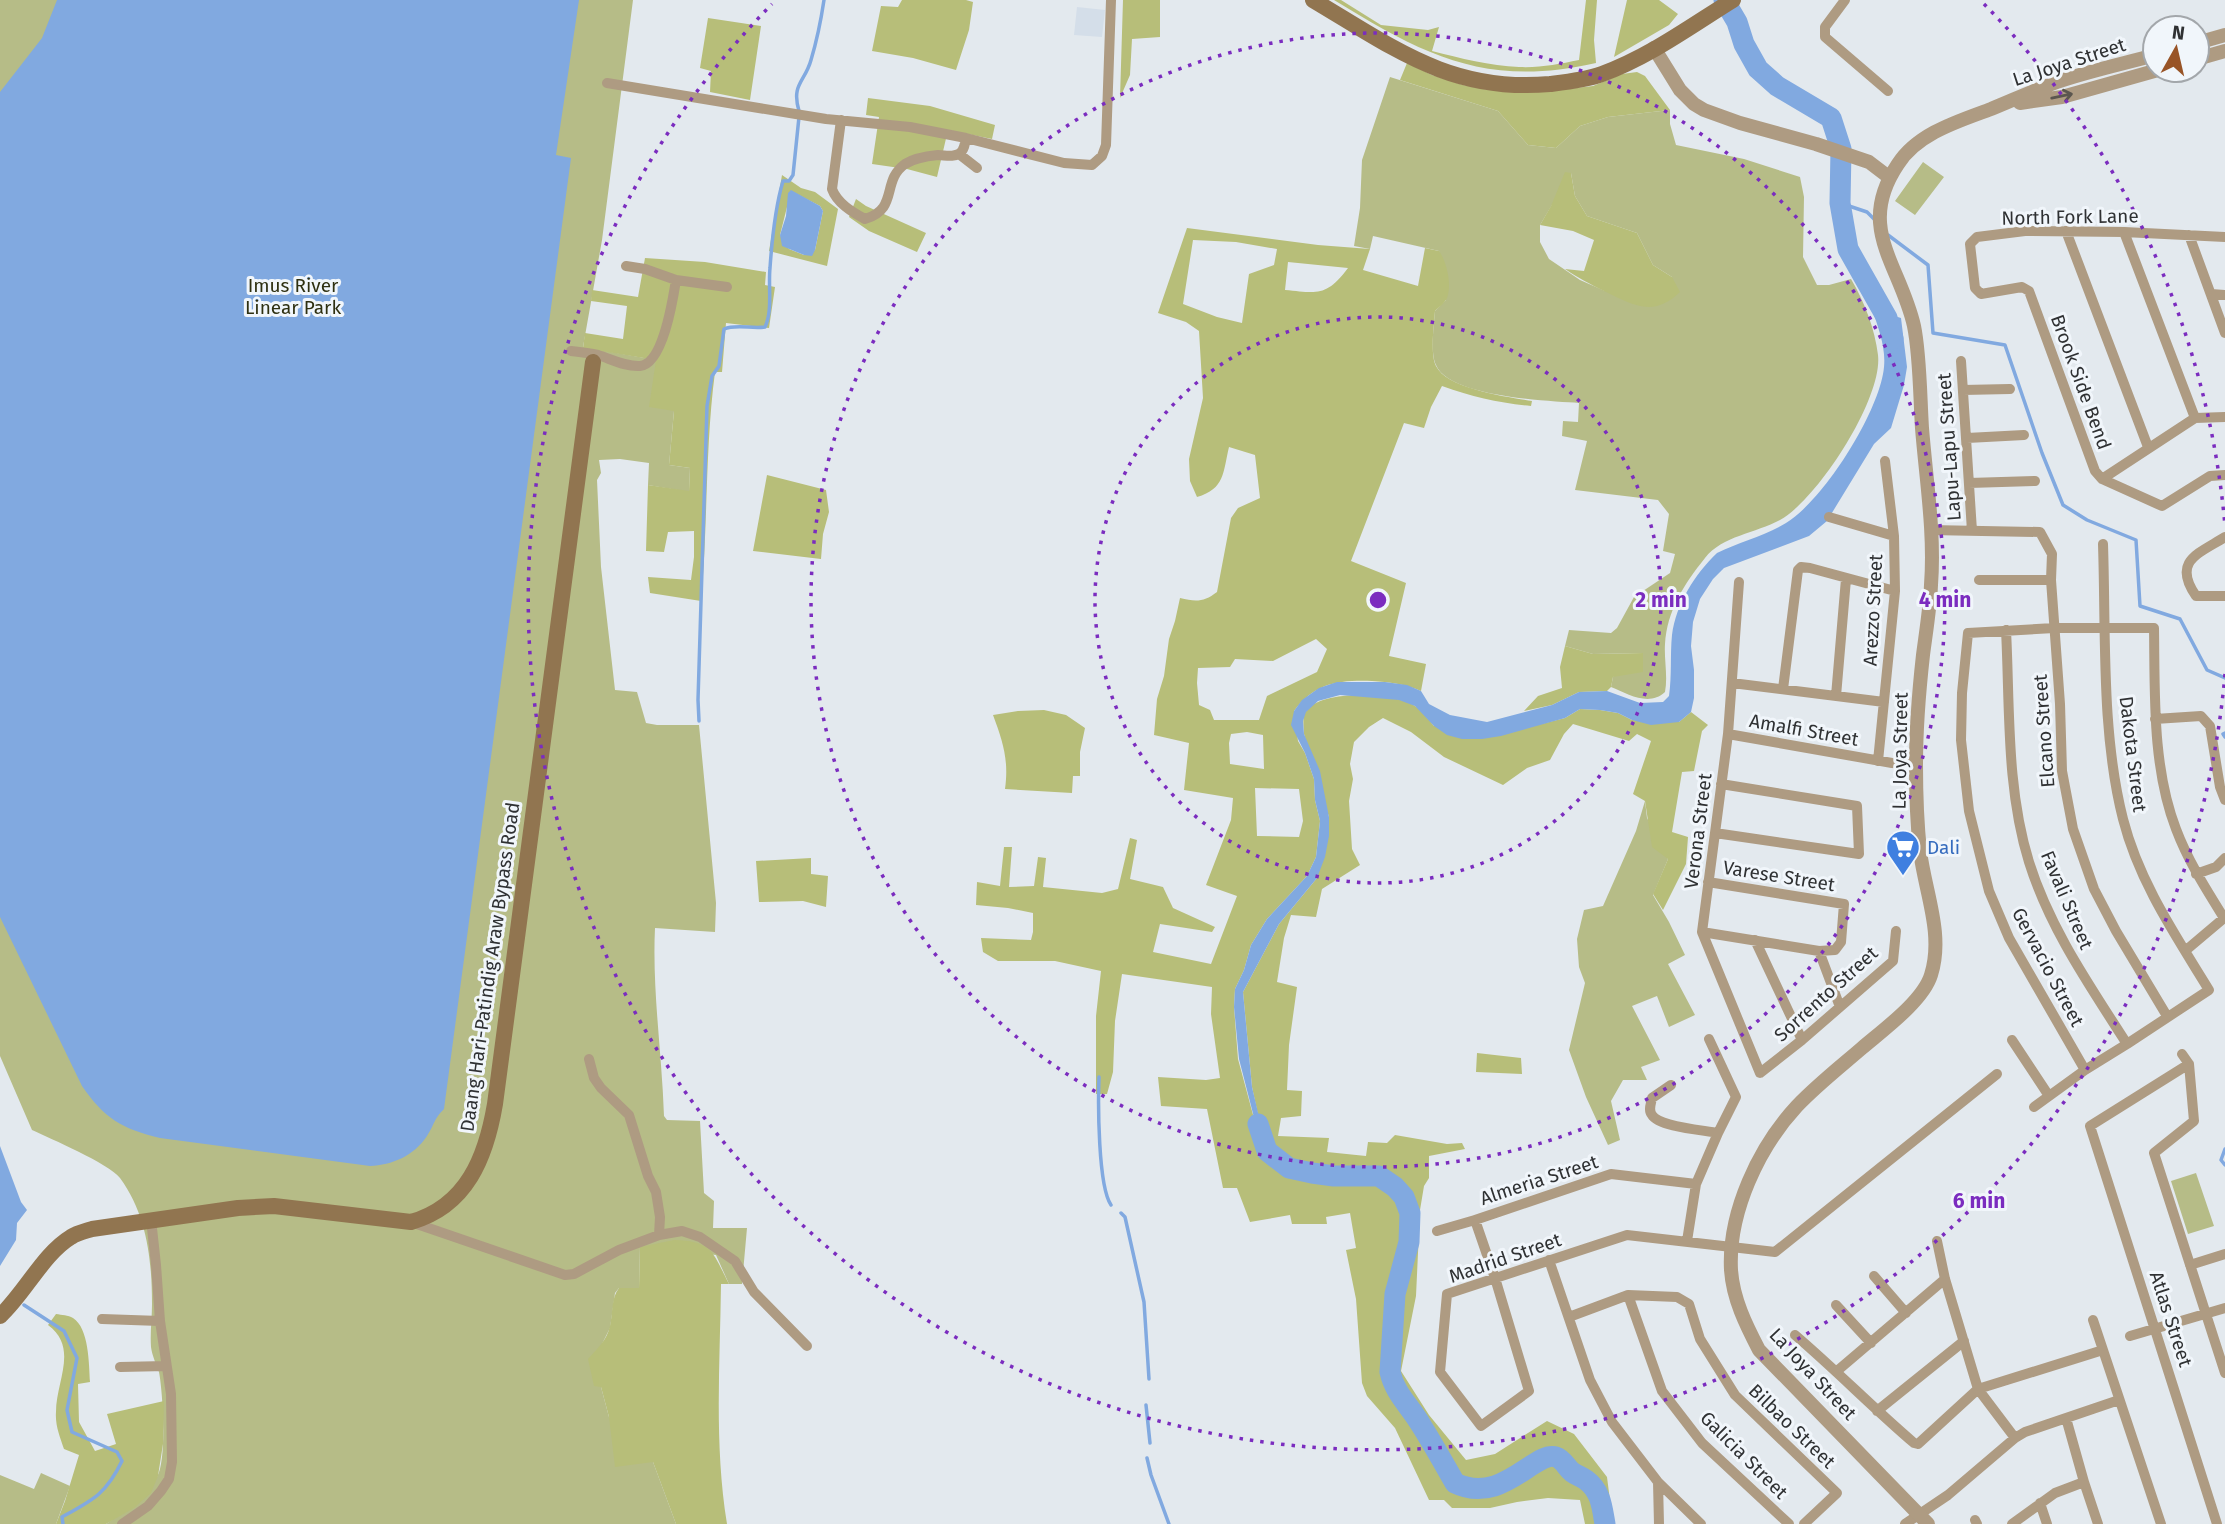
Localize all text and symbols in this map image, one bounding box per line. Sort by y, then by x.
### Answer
north arrow [2141,14,2211,84]
text: N [2170,20,2186,45]
street label: La Joya Street [2010,33,2129,91]
one-way arrow [2050,89,2073,103]
street label: North Fork Lane [2001,204,2139,230]
park label: Imus River Linear Park [245,274,341,319]
street label: Brook Side Bend [2046,311,2116,453]
street label: Lapu-Lapu Street [1932,372,1966,522]
street label: Arezzo Street [1859,553,1887,667]
text: 2 min [1635,587,1687,613]
text: 4 min [1919,587,1971,613]
centre of rings [1366,588,1390,612]
street label: Elcano Street [2029,673,2059,788]
street label: La Joya Street [1887,692,1913,810]
street label: Dakota Street [2114,695,2152,813]
street label: Amalfi Street [1748,709,1860,751]
street label: Verona Street [1679,772,1717,890]
street label: Daang Hari-Patindig Araw Bypass Road [455,801,525,1133]
supermarket icon: Dali [1884,828,1922,877]
place label: Dali [1927,836,1960,859]
street label: Favali Street [2036,847,2098,953]
street label: Varese Street [1721,856,1837,896]
street label: Gervacio Street [2007,904,2089,1030]
street label: Sorrento Street [1770,941,1883,1046]
street label: Almeria Street [1477,1150,1601,1210]
text: 6 min [1953,1188,2005,1214]
street label: Madrid Street [1446,1228,1564,1288]
street label: Atlas Street [2145,1269,2197,1370]
street label: La Joya Street [1765,1323,1862,1425]
street label: Bilbao Street [1744,1379,1840,1473]
street label: Galicia Street [1695,1406,1793,1504]

